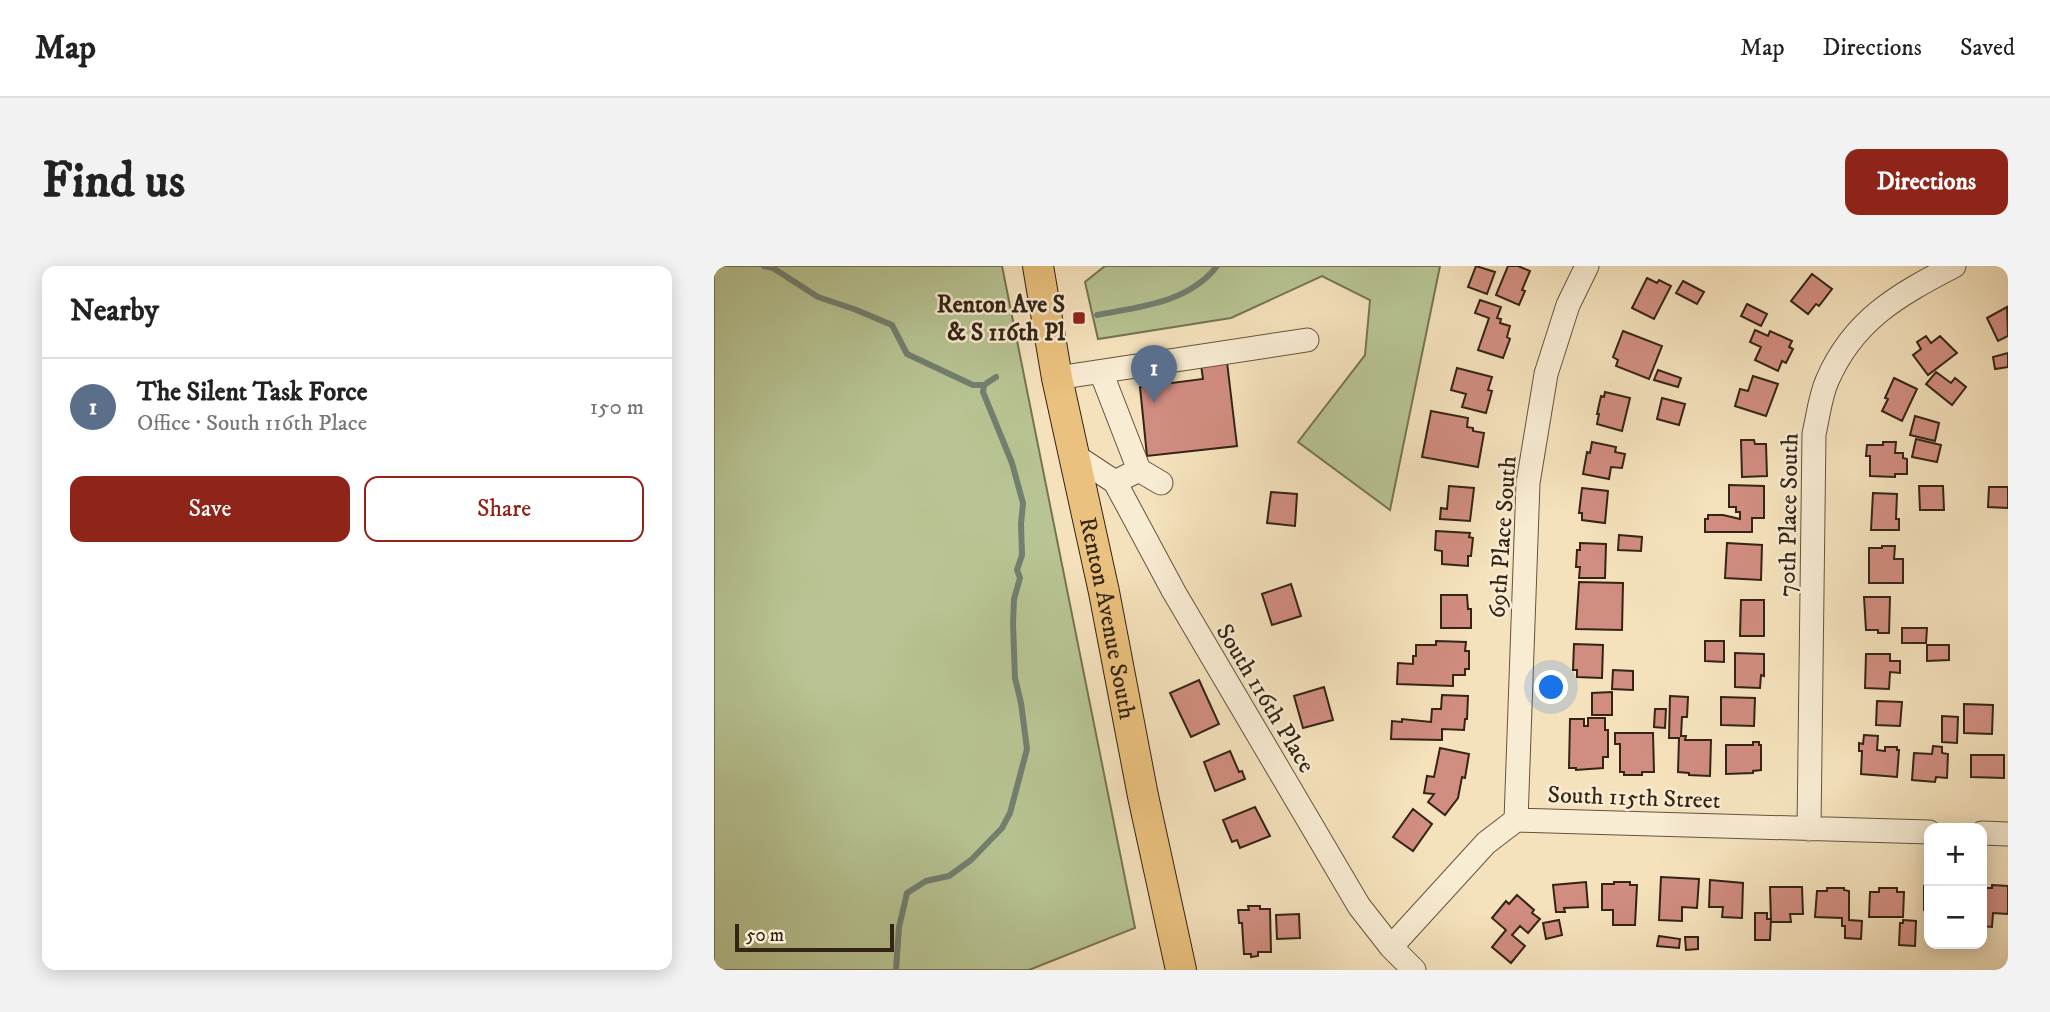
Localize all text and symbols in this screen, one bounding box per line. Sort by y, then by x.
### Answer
text: Map [35,28,96,69]
text: Map [1740,33,1785,63]
text: Directions [1823,33,1922,63]
text: Saved [1960,33,2015,63]
button: Directions [1845,149,2008,215]
text: Find us [42,151,185,213]
place label: Renton Ave S & S 116th Pl [937,290,1066,348]
text: Nearby [70,293,159,330]
marker: Renton Ave S & S 116th Pl [1071,310,1087,326]
pin: 1 [1131,345,1177,403]
text: The Silent Task Force [137,376,367,409]
text: 1 [89,393,97,422]
text: 150 m [590,393,644,422]
text: Office · South 116th Place [137,409,367,438]
street label: 70th Place South [1773,432,1805,597]
street label: 69th Place South [1482,454,1524,619]
button: Save [70,476,350,542]
button: Share [364,476,644,542]
street label: Renton Avenue South [1072,514,1142,722]
street label: South 116th Place [1209,619,1321,778]
your location [1534,670,1568,704]
street label: South 115th Street [1547,780,1721,816]
map controls [1924,823,1987,949]
button: + [1924,823,1987,886]
button: − [1924,886,1987,949]
scale bar [735,921,894,953]
text: 50 m [746,924,784,947]

